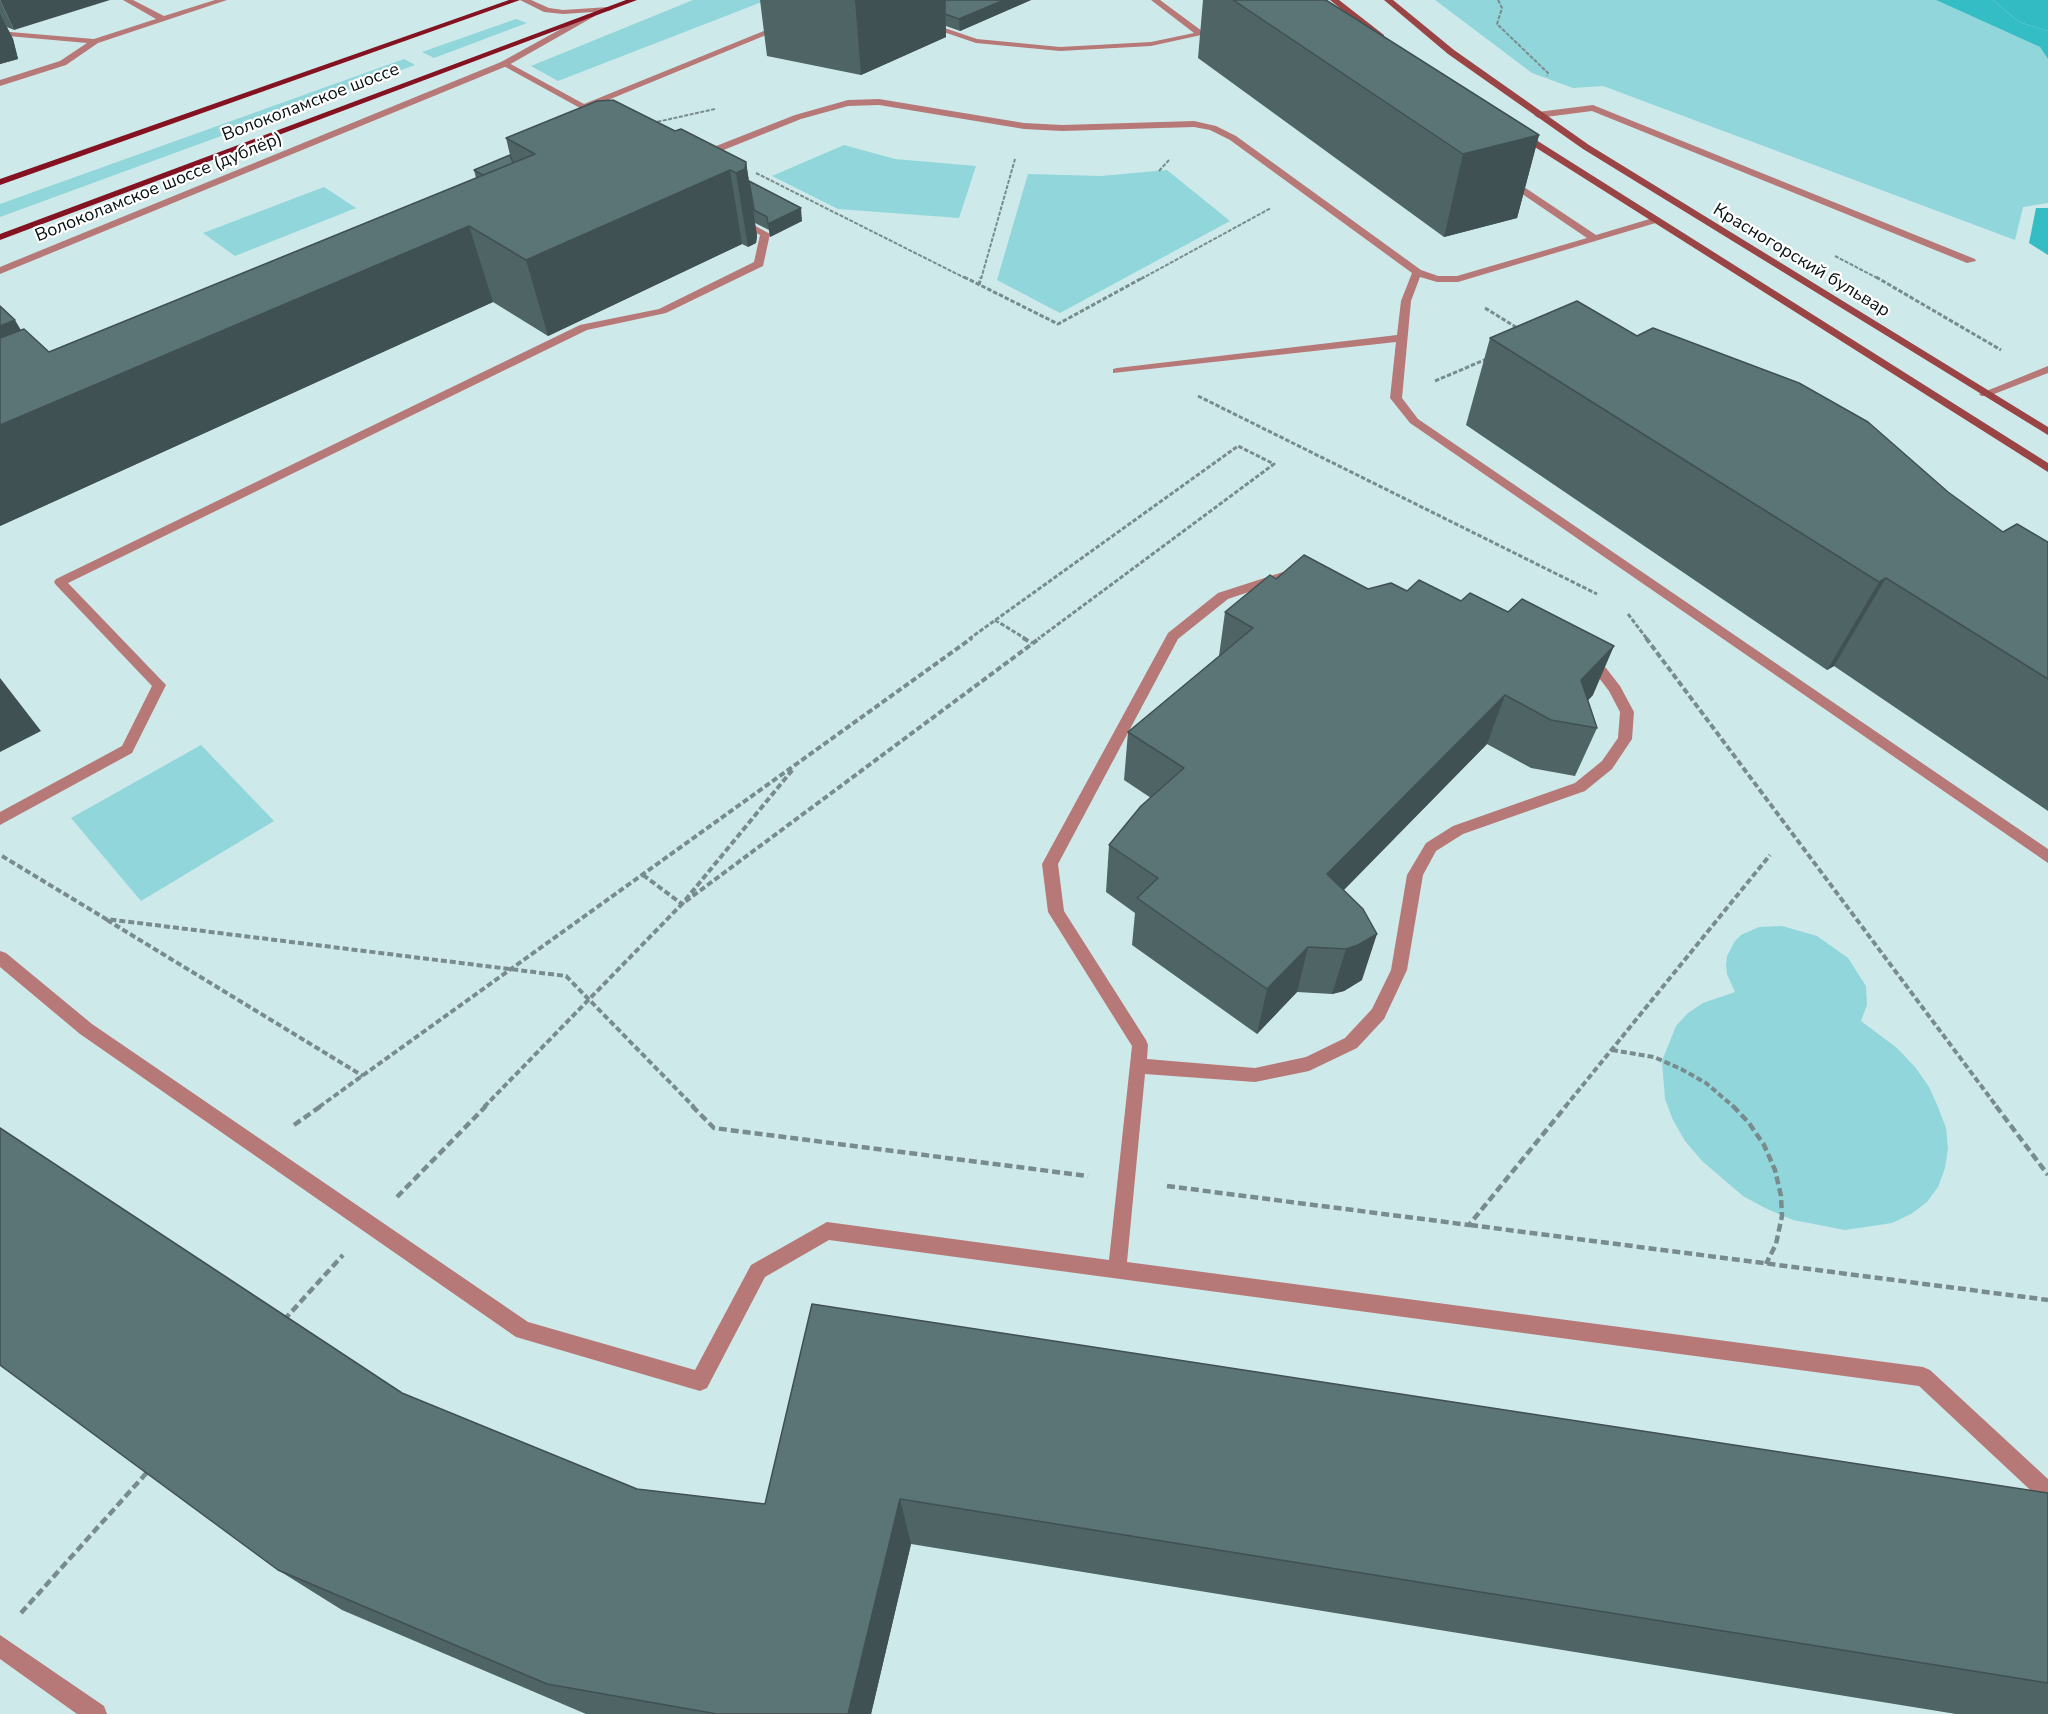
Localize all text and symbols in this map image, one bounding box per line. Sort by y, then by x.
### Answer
street label: Волоколамское шоссе [219,59,403,147]
street label: Волоколамское шоссе (дублёр) [32,128,286,248]
street label: Красногорский бульвар [1709,200,1893,322]

